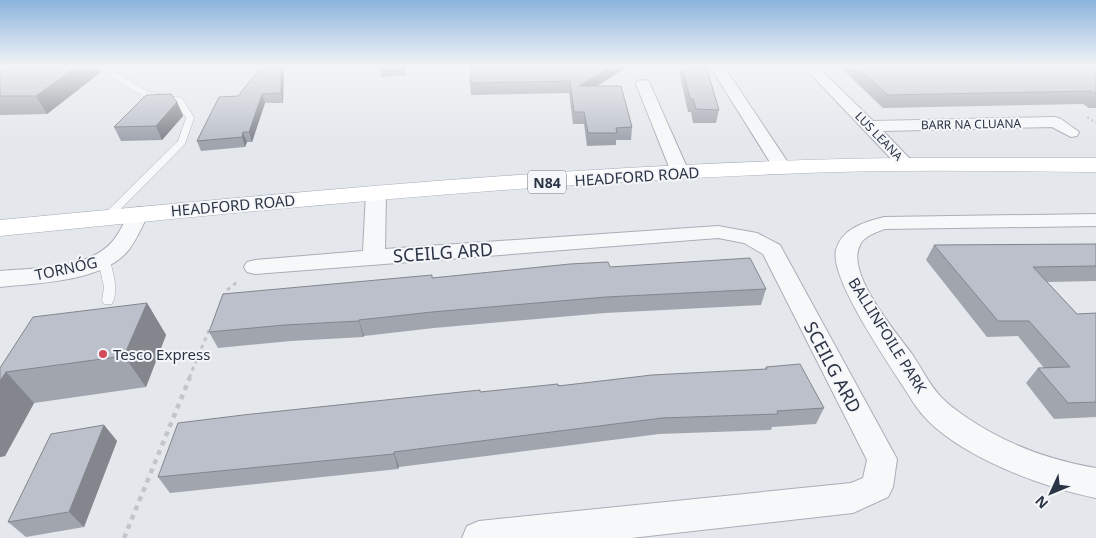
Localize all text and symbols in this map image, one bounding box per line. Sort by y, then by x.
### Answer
street label: LUS LEANA [851,108,907,164]
street label: BARR NA CLUANA [921,115,1022,133]
street label: HEADFORD ROAD [574,162,700,190]
road number: N84 [528,170,566,193]
street label: HEADFORD ROAD [170,190,296,220]
street label: SCEILG ARD [392,237,494,267]
street label: TORNÓG [33,252,99,284]
street label: BALLINFOILE PARK [844,273,932,397]
street label: SCEILG ARD [799,317,867,417]
place label: Tesco Express [113,344,210,364]
marker: Tesco Express [97,348,109,360]
north arrow [1026,468,1076,518]
text: N [1030,492,1052,513]

